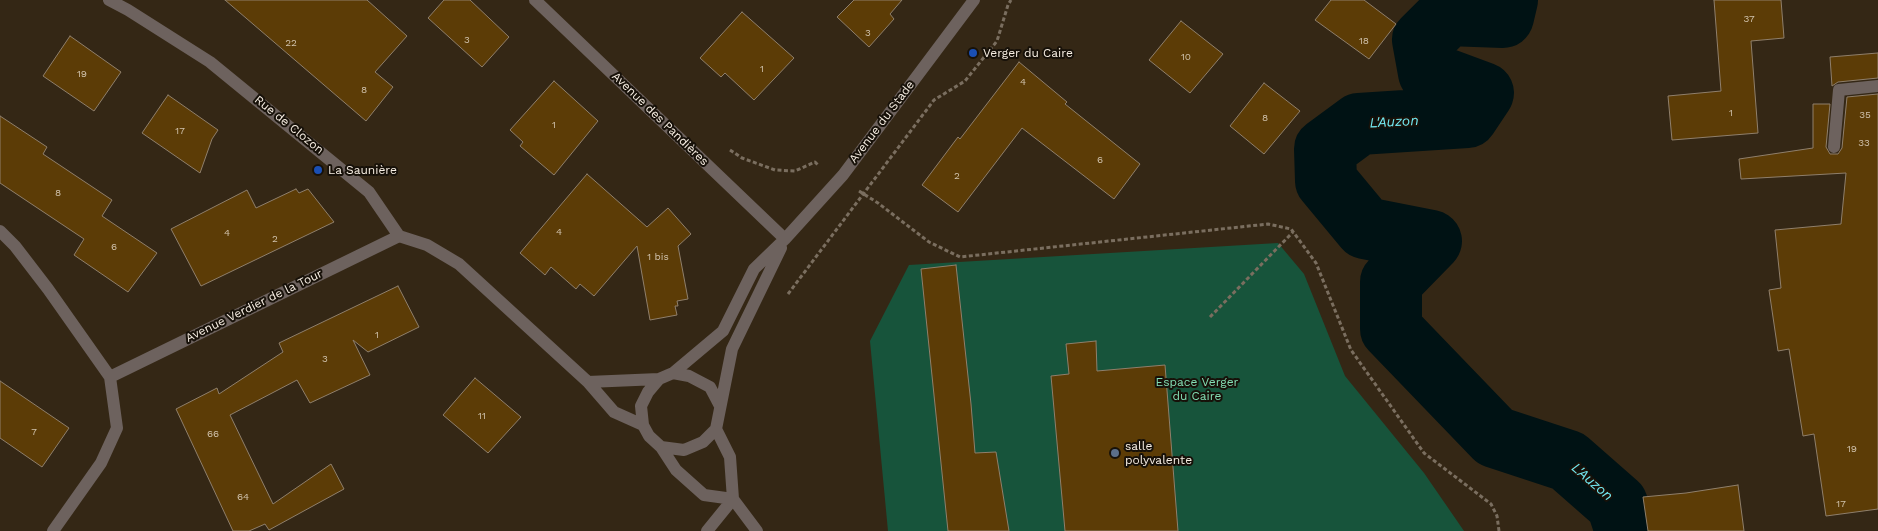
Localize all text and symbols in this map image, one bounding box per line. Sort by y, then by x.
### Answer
house number: 37 [1743,13,1755,25]
house number: 3 [865,27,871,39]
house number: 3 [464,34,470,46]
house number: 18 [1359,35,1369,47]
house number: 22 [285,37,297,49]
place label: Verger du Caire [983,46,1073,60]
marker: Verger du Caire [967,47,979,59]
house number: 10 [1181,51,1191,63]
house number: 1 [760,63,764,75]
house number: 19 [77,68,87,80]
street label: Avenue des Pandières [609,69,711,169]
house number: 4 [1020,76,1026,88]
street label: Avenue du Stade [846,78,918,166]
house number: 8 [361,84,367,96]
street label: Rue de Clozon [252,93,326,157]
house number: 1 [1729,107,1733,119]
house number: 35 [1859,109,1871,121]
house number: 8 [1262,112,1268,124]
water label: L'Auzon [1369,112,1419,132]
house number: 1 [552,119,556,131]
house number: 17 [175,125,185,137]
house number: 33 [1858,137,1870,149]
house number: 6 [1097,154,1103,166]
place label: La Saunière [328,163,397,177]
marker: La Saunière [312,164,324,176]
house number: 2 [954,170,960,182]
house number: 8 [55,187,61,199]
house number: 4 [556,226,562,238]
house number: 4 [224,227,230,239]
house number: 2 [272,233,278,245]
house number: 6 [111,241,117,253]
house number: 1 bis [647,251,669,263]
street label: Avenue Verdier de la Tour [183,267,325,345]
house number: 1 [375,329,379,341]
house number: 3 [322,353,328,365]
park label: Espace Verger du Caire [1156,375,1238,403]
house number: 11 [478,410,486,422]
house number: 7 [31,426,37,438]
house number: 66 [207,428,219,440]
place label: salle polyvalente [1125,439,1192,467]
house number: 19 [1847,443,1857,455]
marker: salle polyvalente [1109,447,1121,459]
water label: L'Auzon [1568,460,1616,504]
house number: 64 [237,491,249,503]
house number: 17 [1836,498,1846,510]

